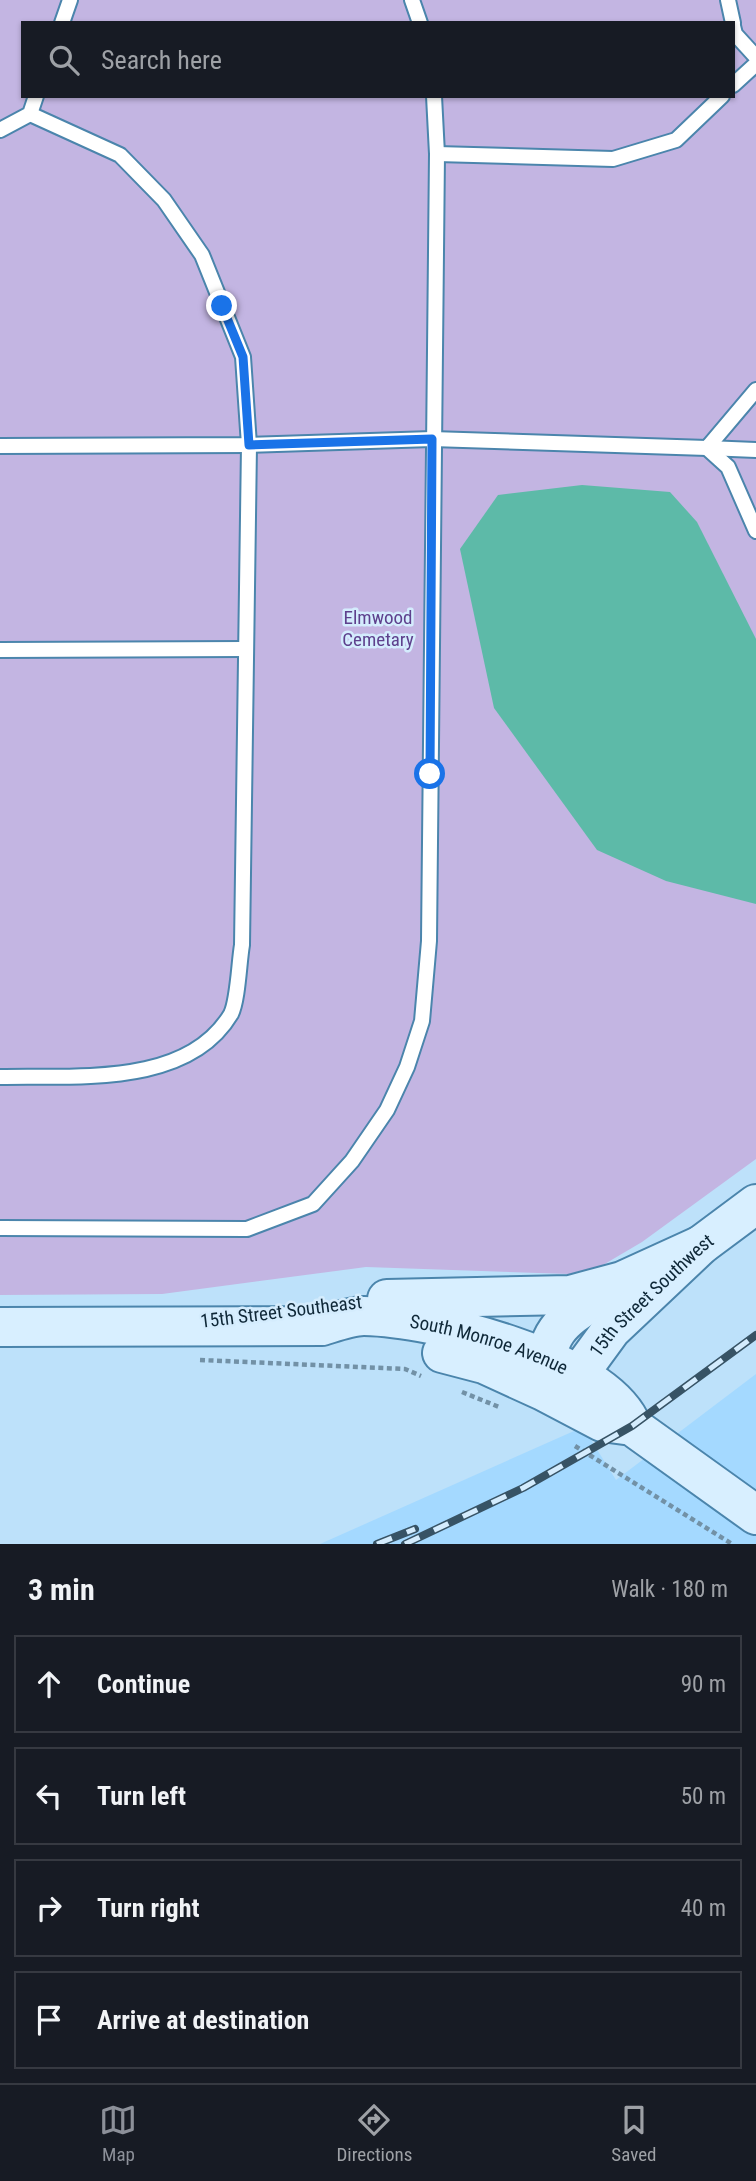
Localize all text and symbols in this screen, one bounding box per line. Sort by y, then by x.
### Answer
search box [21,21,735,98]
icon: search [45,41,83,79]
text: Search here [101,45,222,75]
route end [206,290,237,321]
park label: Elmwood Cemetary [342,606,414,651]
route start [414,758,445,789]
street label: 15th Street Southwest [584,1229,718,1361]
street label: 15th Street Southeast [199,1290,363,1333]
street label: South Monroe Avenue [408,1310,572,1379]
text: 3 min [28,1572,95,1607]
text: Walk · 180 m [611,1576,728,1603]
icon: ahead [30,1665,68,1703]
text: Continue [97,1669,190,1699]
text: 90 m [681,1671,726,1698]
icon: left [30,1777,68,1815]
text: Turn left [97,1781,186,1811]
text: 50 m [681,1783,726,1810]
icon: right [30,1889,68,1927]
text: Turn right [97,1893,199,1923]
text: 40 m [681,1895,726,1922]
icon: arrive [30,2001,68,2039]
text: Arrive at destination [97,2005,309,2035]
tab: Map [99,2101,137,2166]
tab: Directions [336,2101,412,2166]
tab: Saved [611,2101,657,2166]

